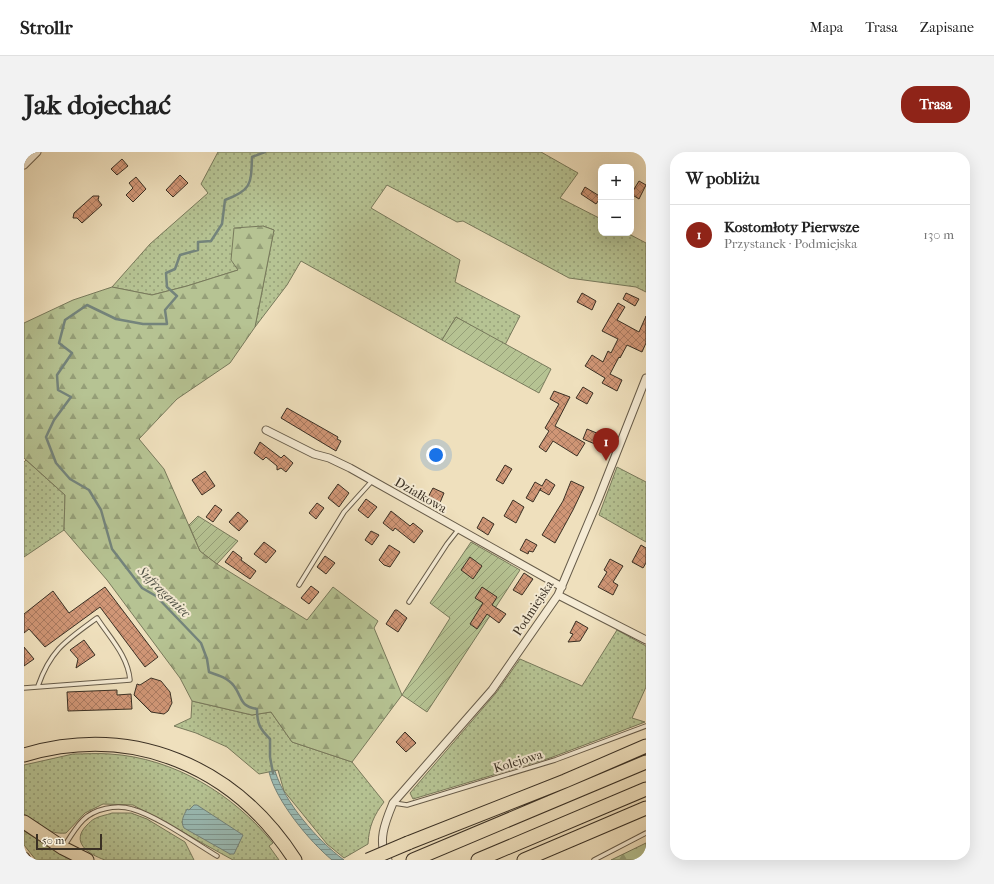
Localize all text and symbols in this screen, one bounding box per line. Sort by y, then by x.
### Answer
text: Strollr [20,17,73,39]
text: Mapa [810,19,843,36]
text: Trasa [865,19,898,36]
text: Zapisane [920,19,974,36]
button: Trasa [901,86,970,123]
text: Jak dojechać [24,88,171,121]
map controls [598,164,634,236]
button: + [598,164,634,200]
text: W pobliżu [686,168,760,188]
button: − [598,200,634,236]
text: Kostomłoty Pierwsze [724,218,859,236]
text: 1 [697,227,701,242]
text: 130 m [923,227,954,242]
text: Przystanek · Podmiejska [724,236,857,251]
pin: 1 [593,428,619,461]
your location [426,445,446,465]
street label: Działkowa [392,474,450,516]
water label: Sufraganiec [133,562,195,622]
street label: Podmiejska [510,577,557,639]
street label: Kolejowa [492,746,545,776]
scale bar [36,832,102,851]
text: 50 m [42,834,64,847]

